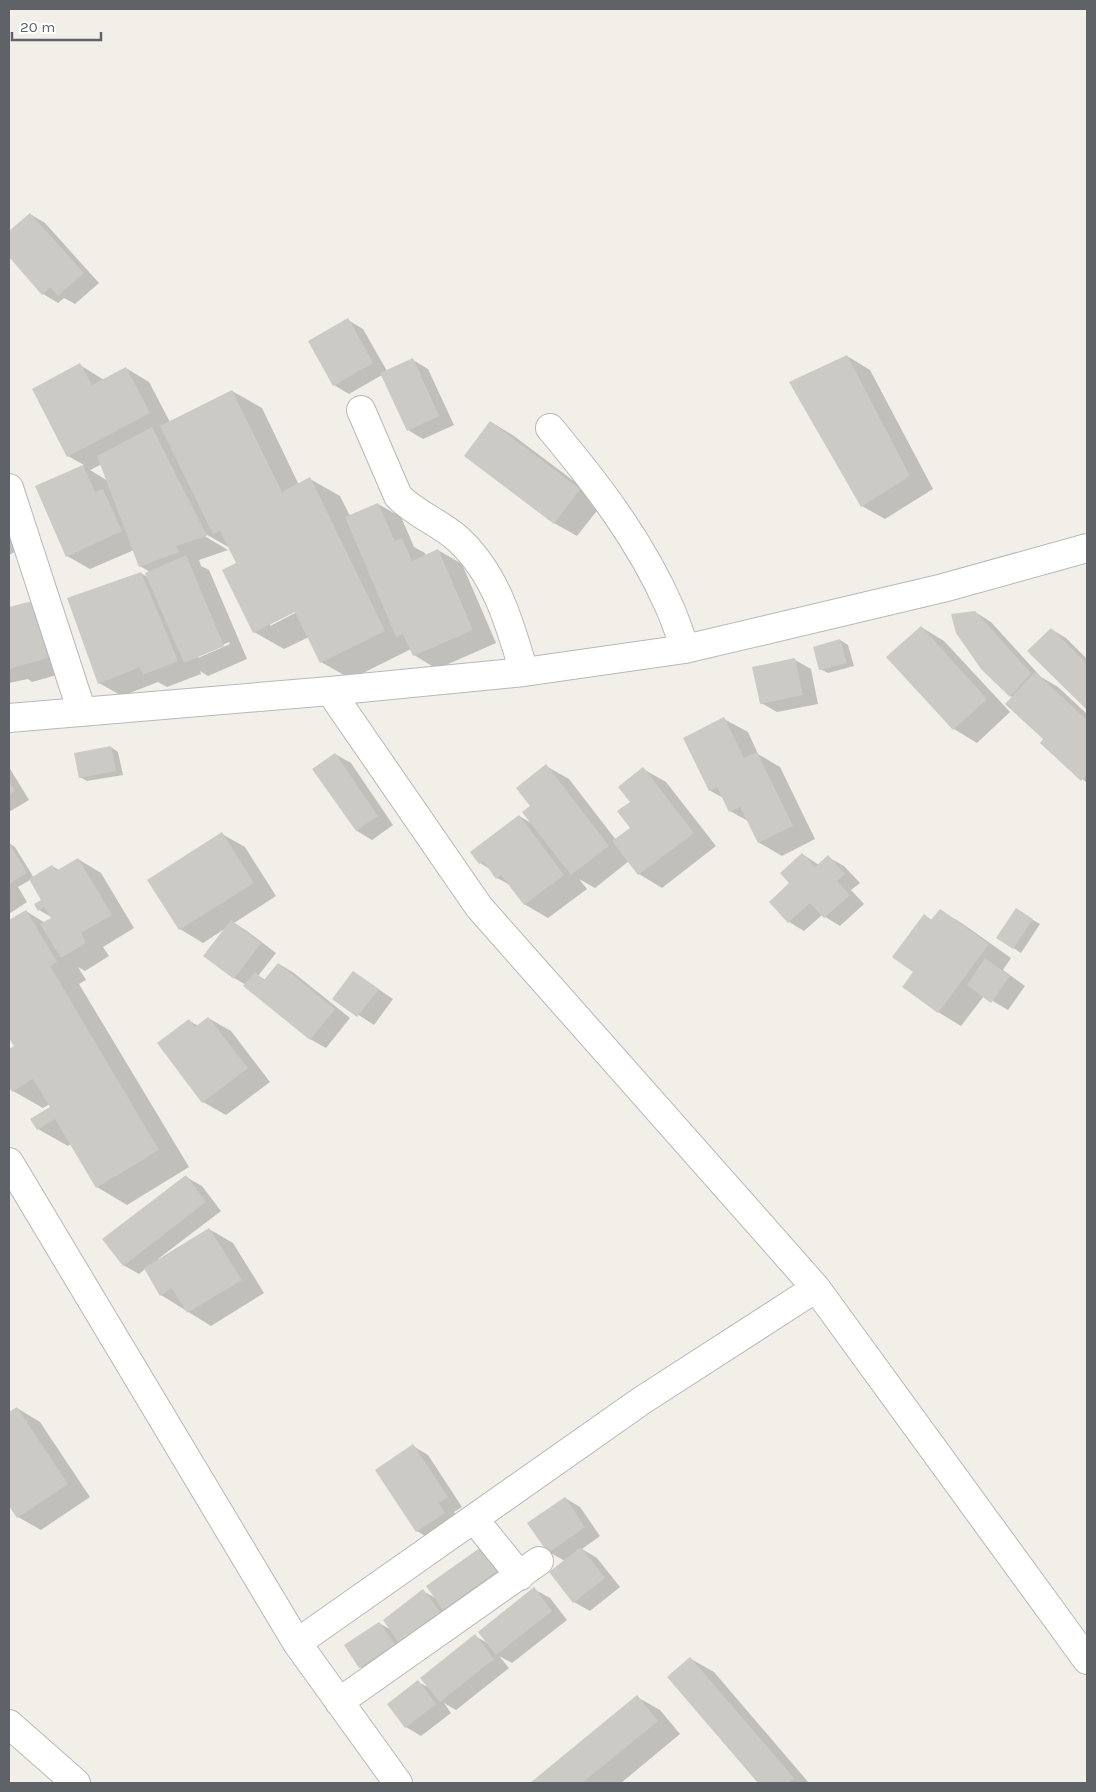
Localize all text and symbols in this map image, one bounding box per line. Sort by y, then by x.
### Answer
scale bar [12,10,101,42]
text: 20 m [20,18,55,36]

